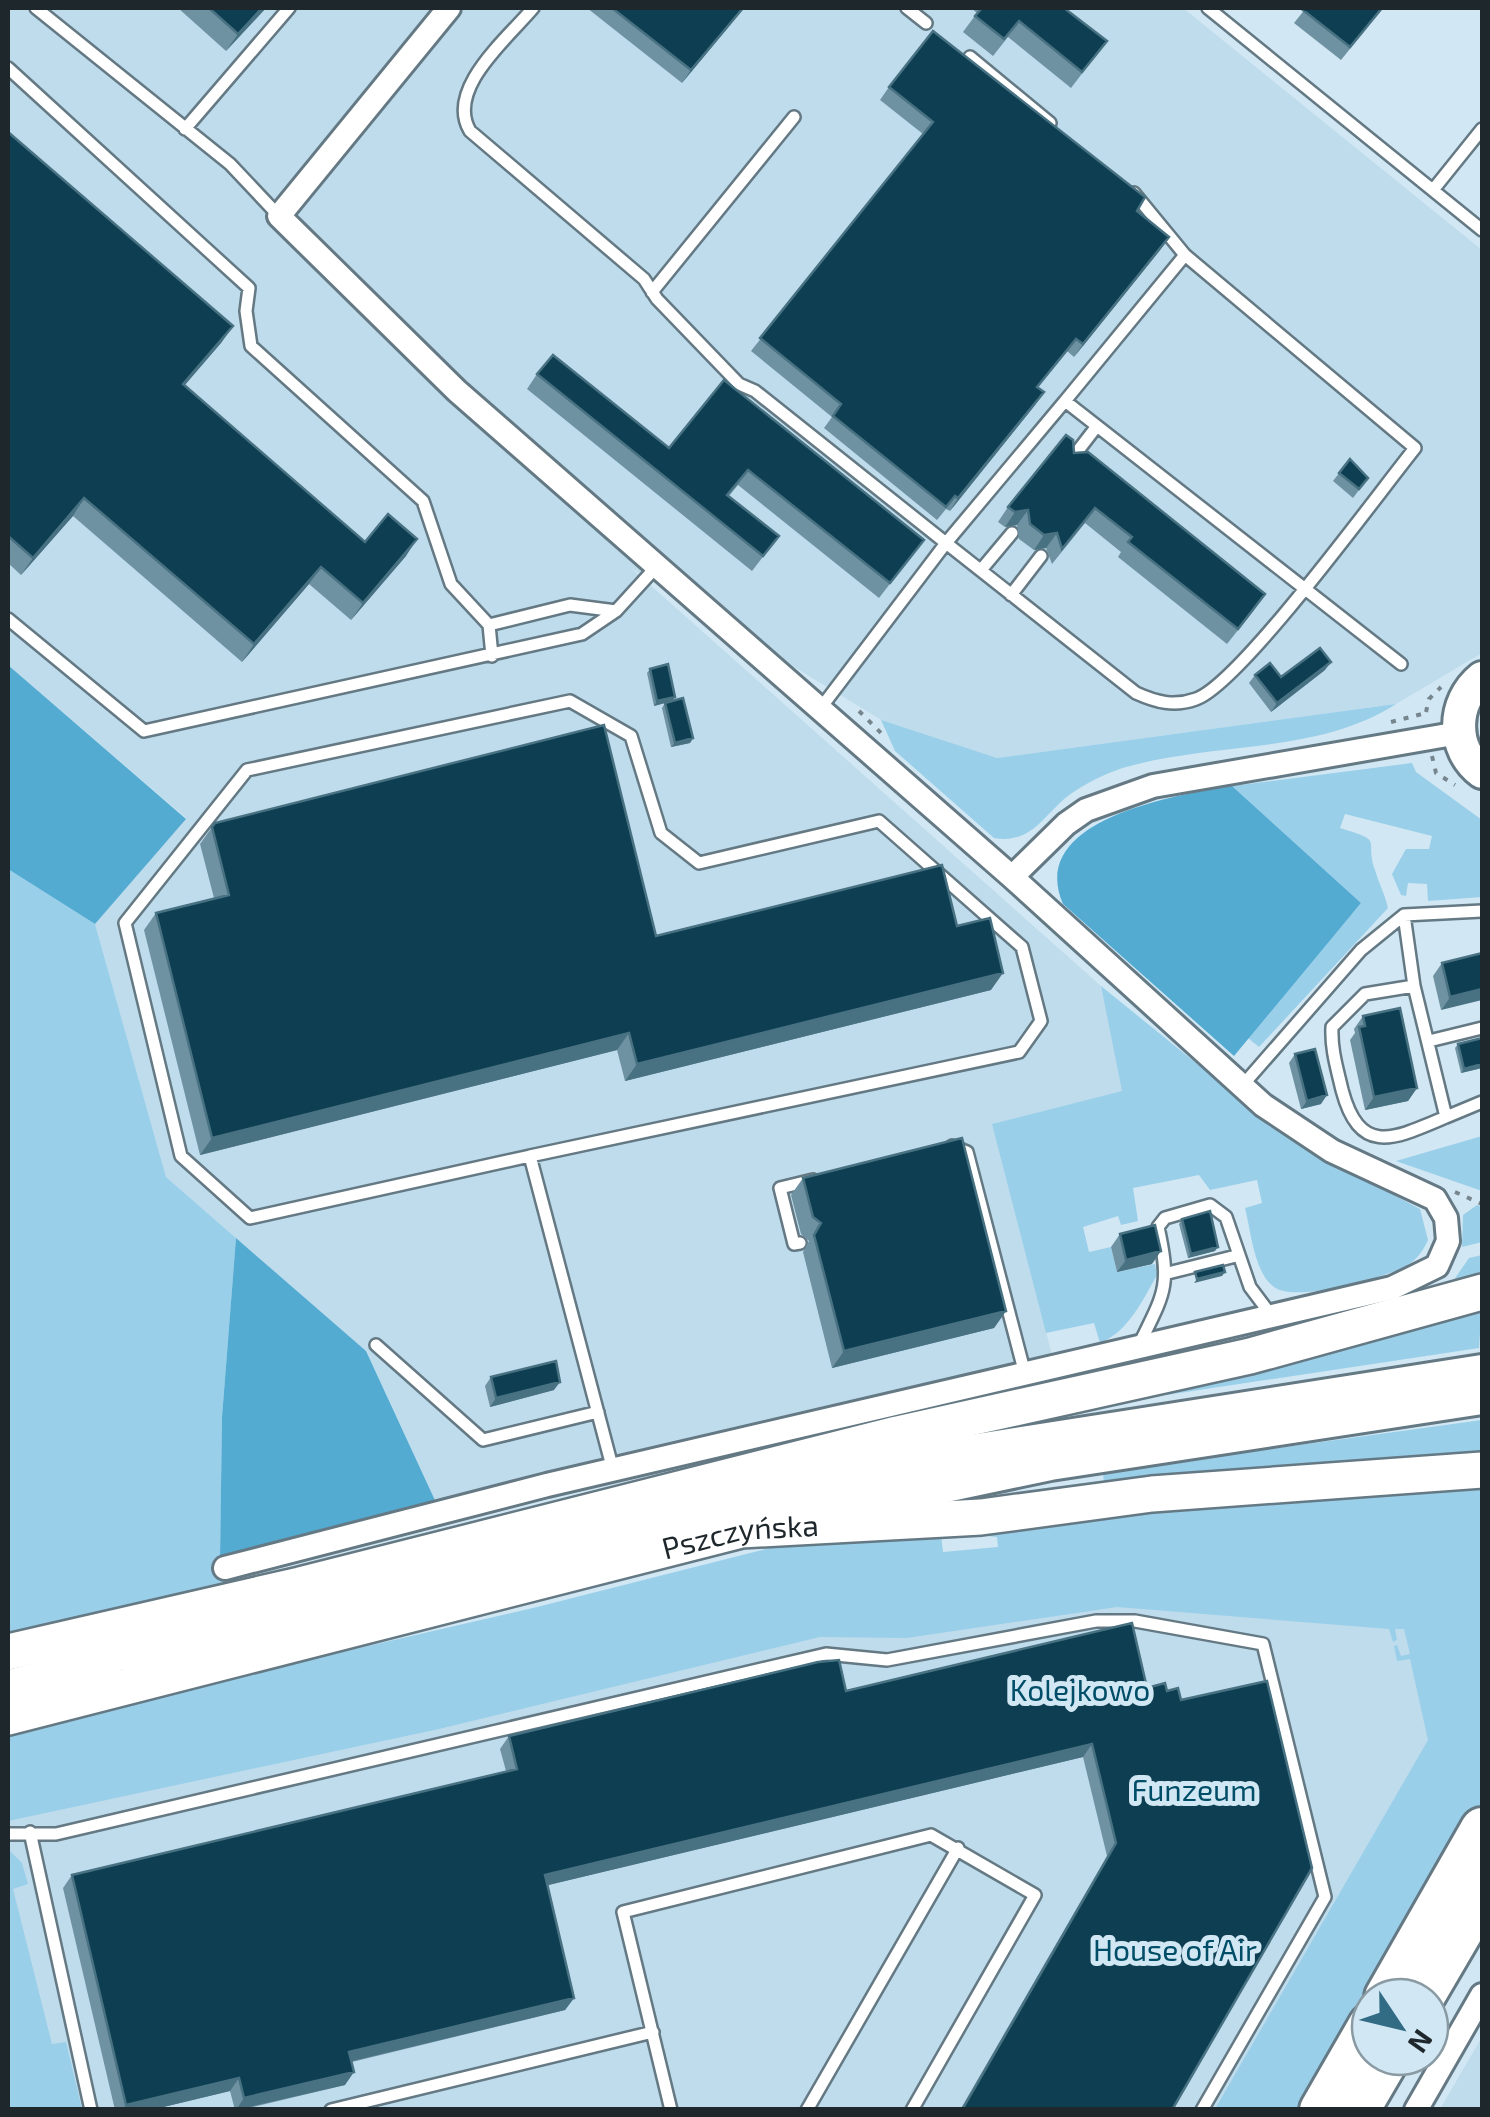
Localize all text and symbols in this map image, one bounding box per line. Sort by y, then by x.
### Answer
street label: Pszczyńska [658,1506,820,1565]
park label: Kolejkowo [1010,1671,1150,1707]
park label: Funzeum [1132,1771,1256,1807]
park label: House of Air [1093,1931,1257,1967]
north arrow [1350,1977,1450,2077]
text: N [1402,2024,1441,2060]

